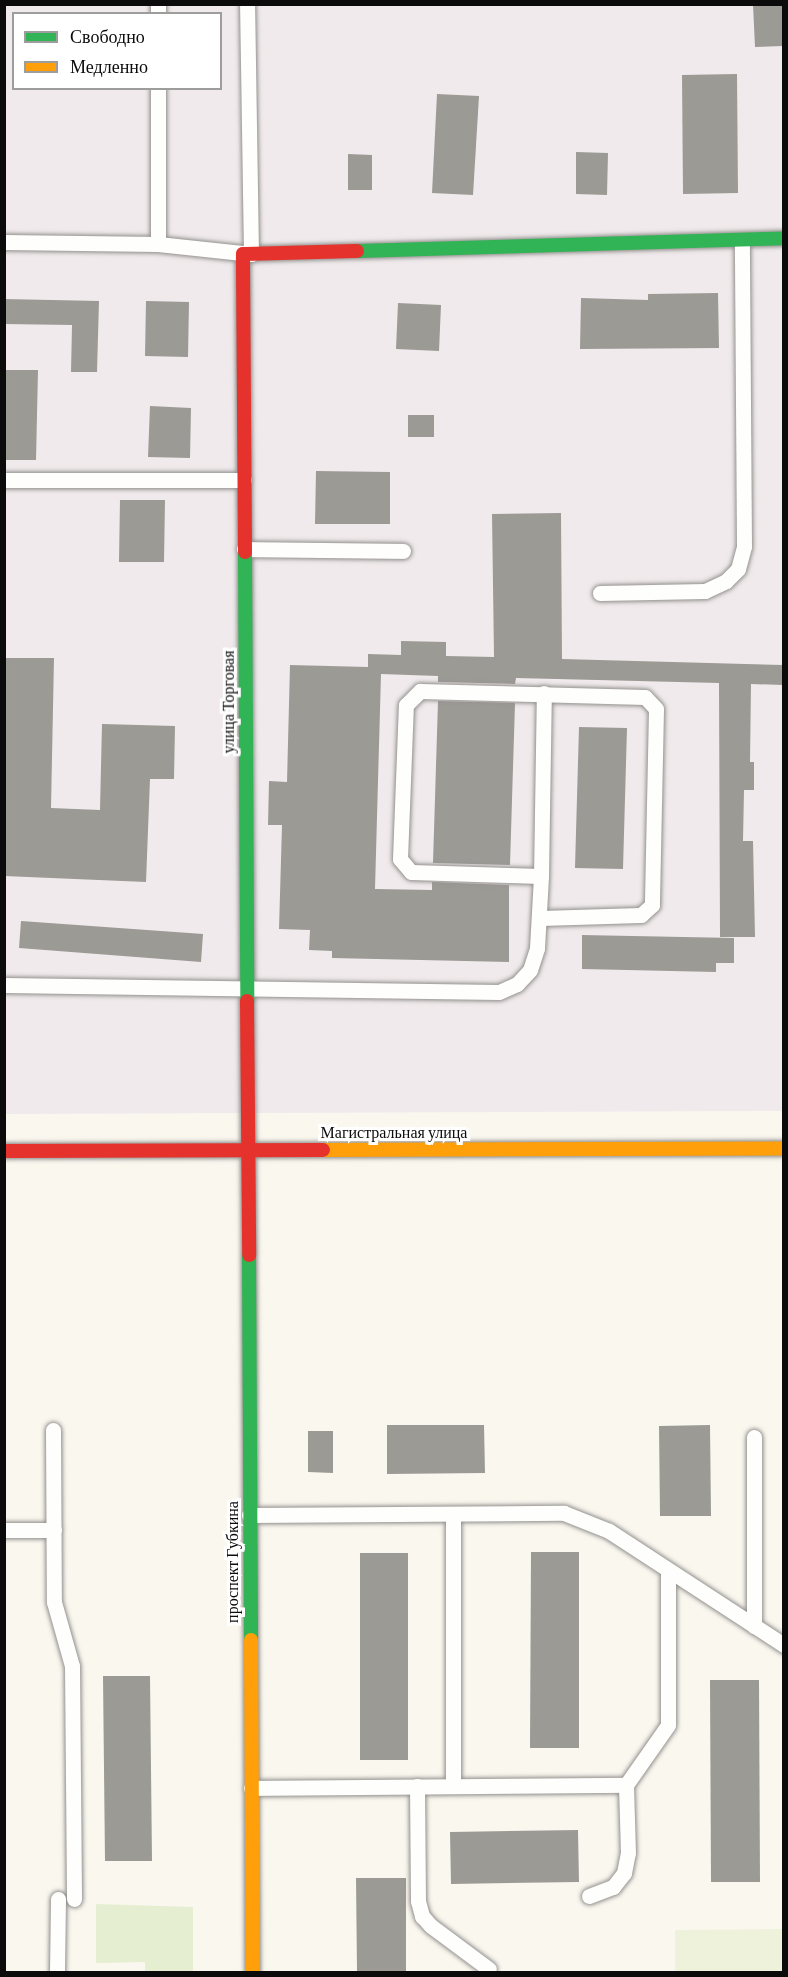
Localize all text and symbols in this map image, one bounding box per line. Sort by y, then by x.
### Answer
legend [12,12,222,90]
text: Свободно [70,27,145,47]
text: Медленно [70,57,148,77]
street label: улица Торговая [219,650,239,754]
street label: Магистральная улица [321,1123,467,1143]
street label: проспект Губкина [223,1501,243,1623]

